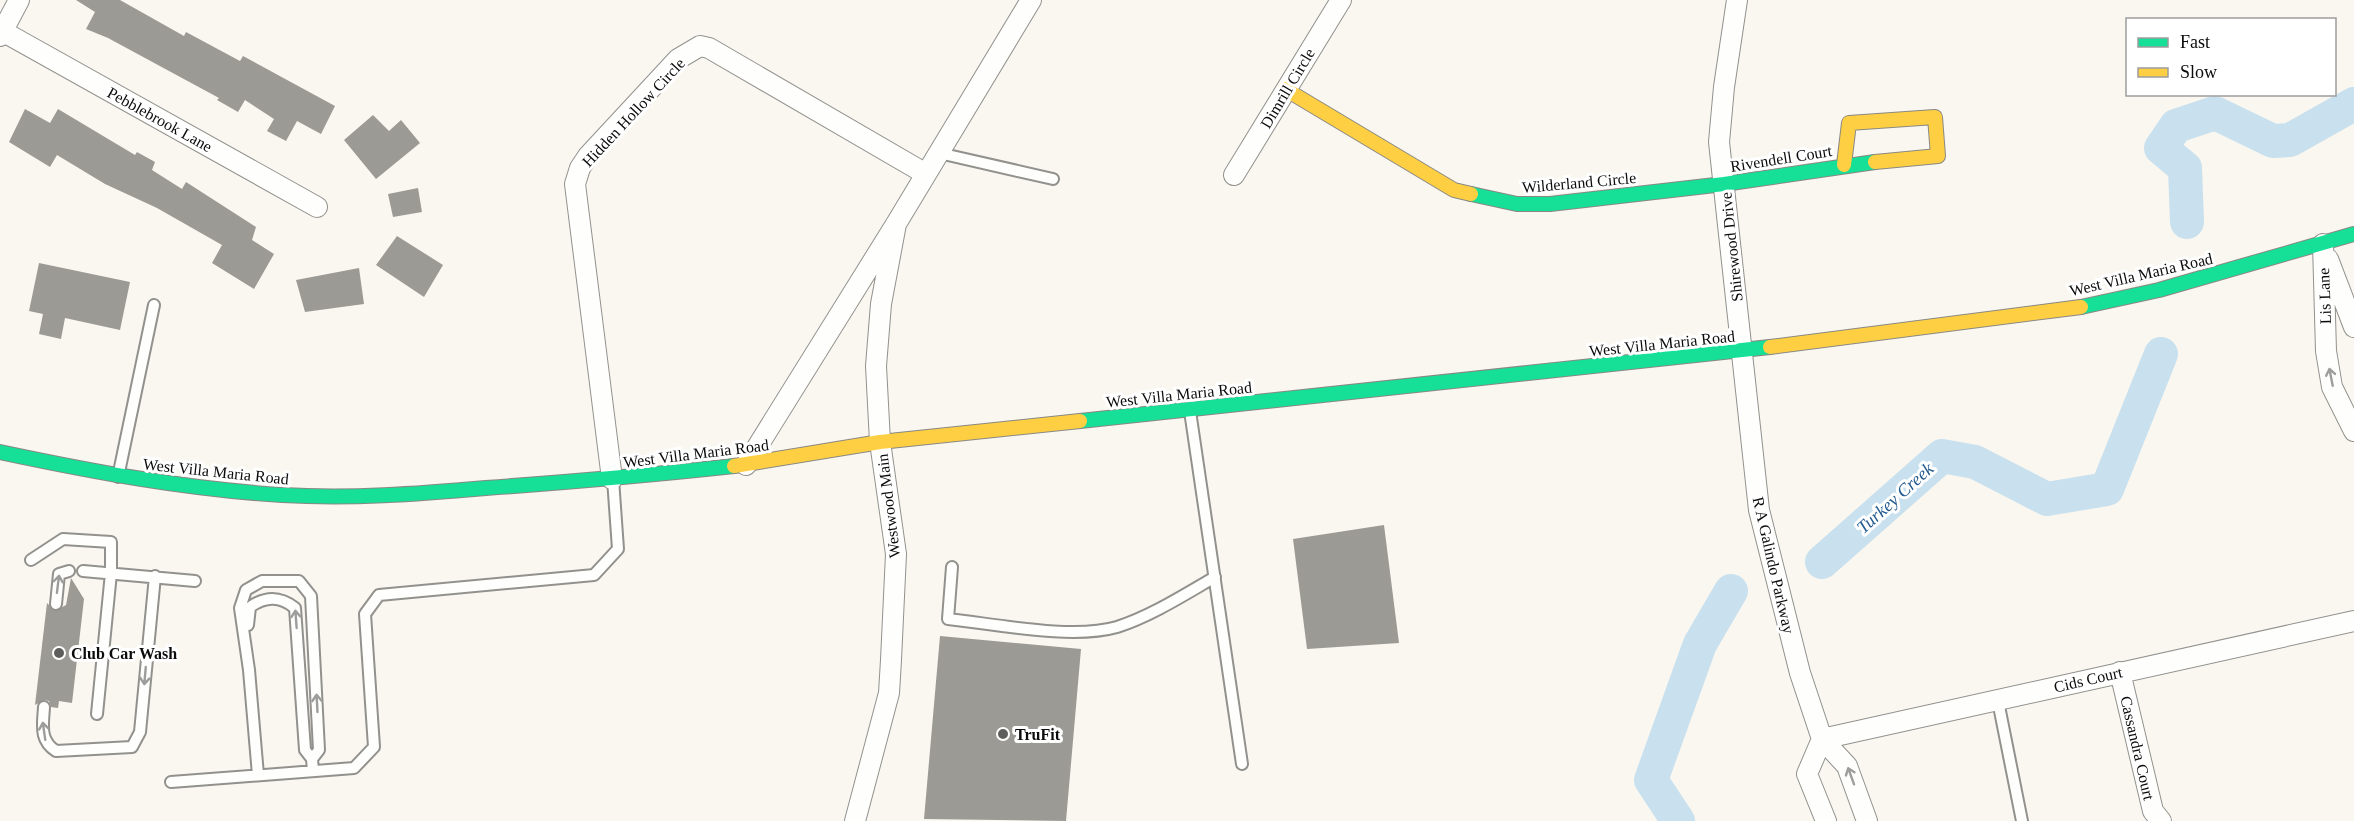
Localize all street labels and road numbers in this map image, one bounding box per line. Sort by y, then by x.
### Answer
street label: Dimrill Circle [1257,45,1318,131]
street label: Hidden Hollow Circle [579,55,688,170]
street label: Pebblebrook Lane [105,84,215,155]
street label: Rivendell Court [1729,142,1834,175]
street label: Wilderland Circle [1521,169,1637,196]
street label: Shirewood Drive [1717,191,1746,302]
street label: West Villa Maria Road [2068,250,2214,299]
street label: Lis Lane [2315,267,2334,324]
street label: West Villa Maria Road [1588,327,1736,360]
street label: West Villa Maria Road [1105,378,1253,411]
street label: West Villa Maria Road [622,436,770,471]
street label: Westwood Main [874,453,903,559]
street label: West Villa Maria Road [142,455,290,488]
street label: R A Galindo Parkway [1749,495,1798,635]
street label: Cids Court [2052,663,2125,696]
street label: Cassandra Court [2117,694,2158,802]

